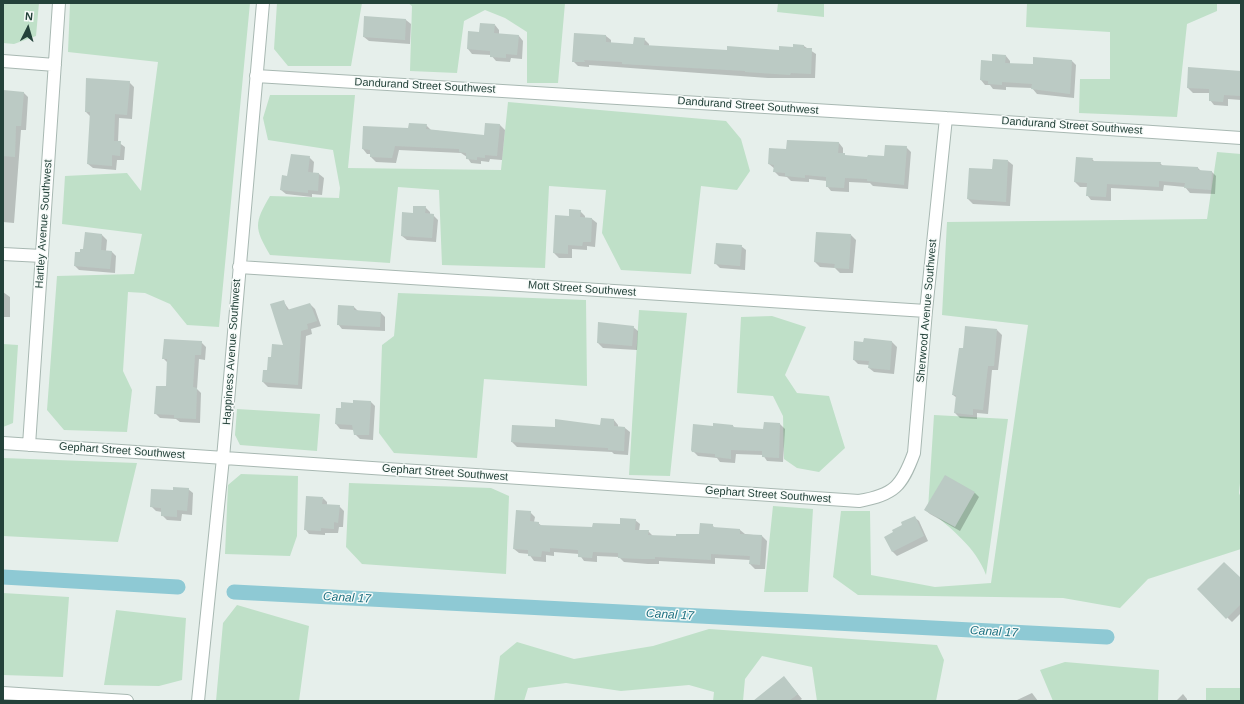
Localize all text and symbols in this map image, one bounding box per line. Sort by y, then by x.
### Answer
north arrow [8,8,48,48]
text: N [25,10,34,22]
street label: Dandurand Street Southwest [354,76,496,96]
street label: Dandurand Street Southwest [677,94,819,118]
street label: Dandurand Street Southwest [1001,114,1143,138]
street label: Hartley Avenue Southwest [33,159,55,289]
street label: Sherwood Avenue Southwest [914,239,940,383]
street label: Happiness Avenue Southwest [220,278,244,426]
street label: Mott Street Southwest [528,279,636,299]
street label: Gephart Street Southwest [58,440,186,462]
street label: Gephart Street Southwest [381,462,509,484]
street label: Gephart Street Southwest [704,484,832,506]
water label: Canal 17 [323,590,371,606]
water label: Canal 17 [646,607,694,623]
water label: Canal 17 [970,624,1018,640]

